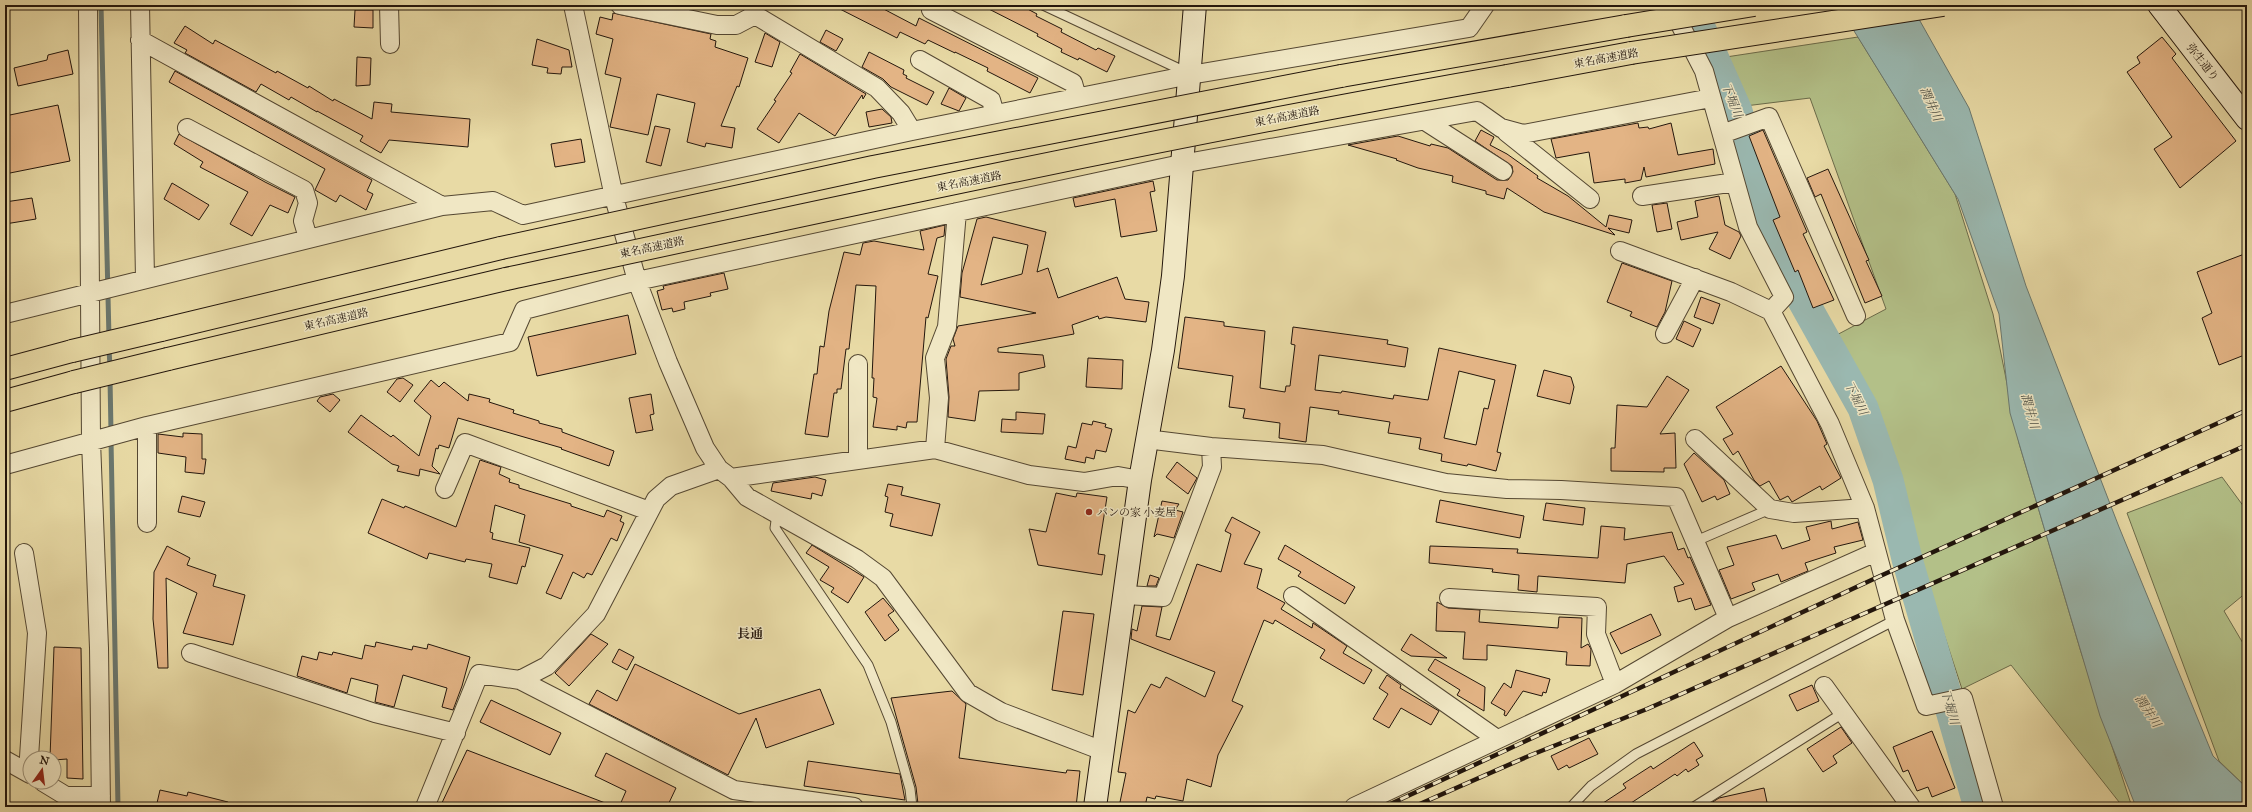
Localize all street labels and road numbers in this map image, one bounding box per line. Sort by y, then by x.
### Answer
street label: 弥生通り [2184,41,2221,84]
street label: 東名高速道路 [1572,46,1640,71]
street label: 東名高速道路 [1253,104,1321,129]
street label: 東名高速道路 [935,169,1003,194]
street label: 東名高速道路 [618,234,686,261]
street label: 東名高速道路 [302,306,370,333]

